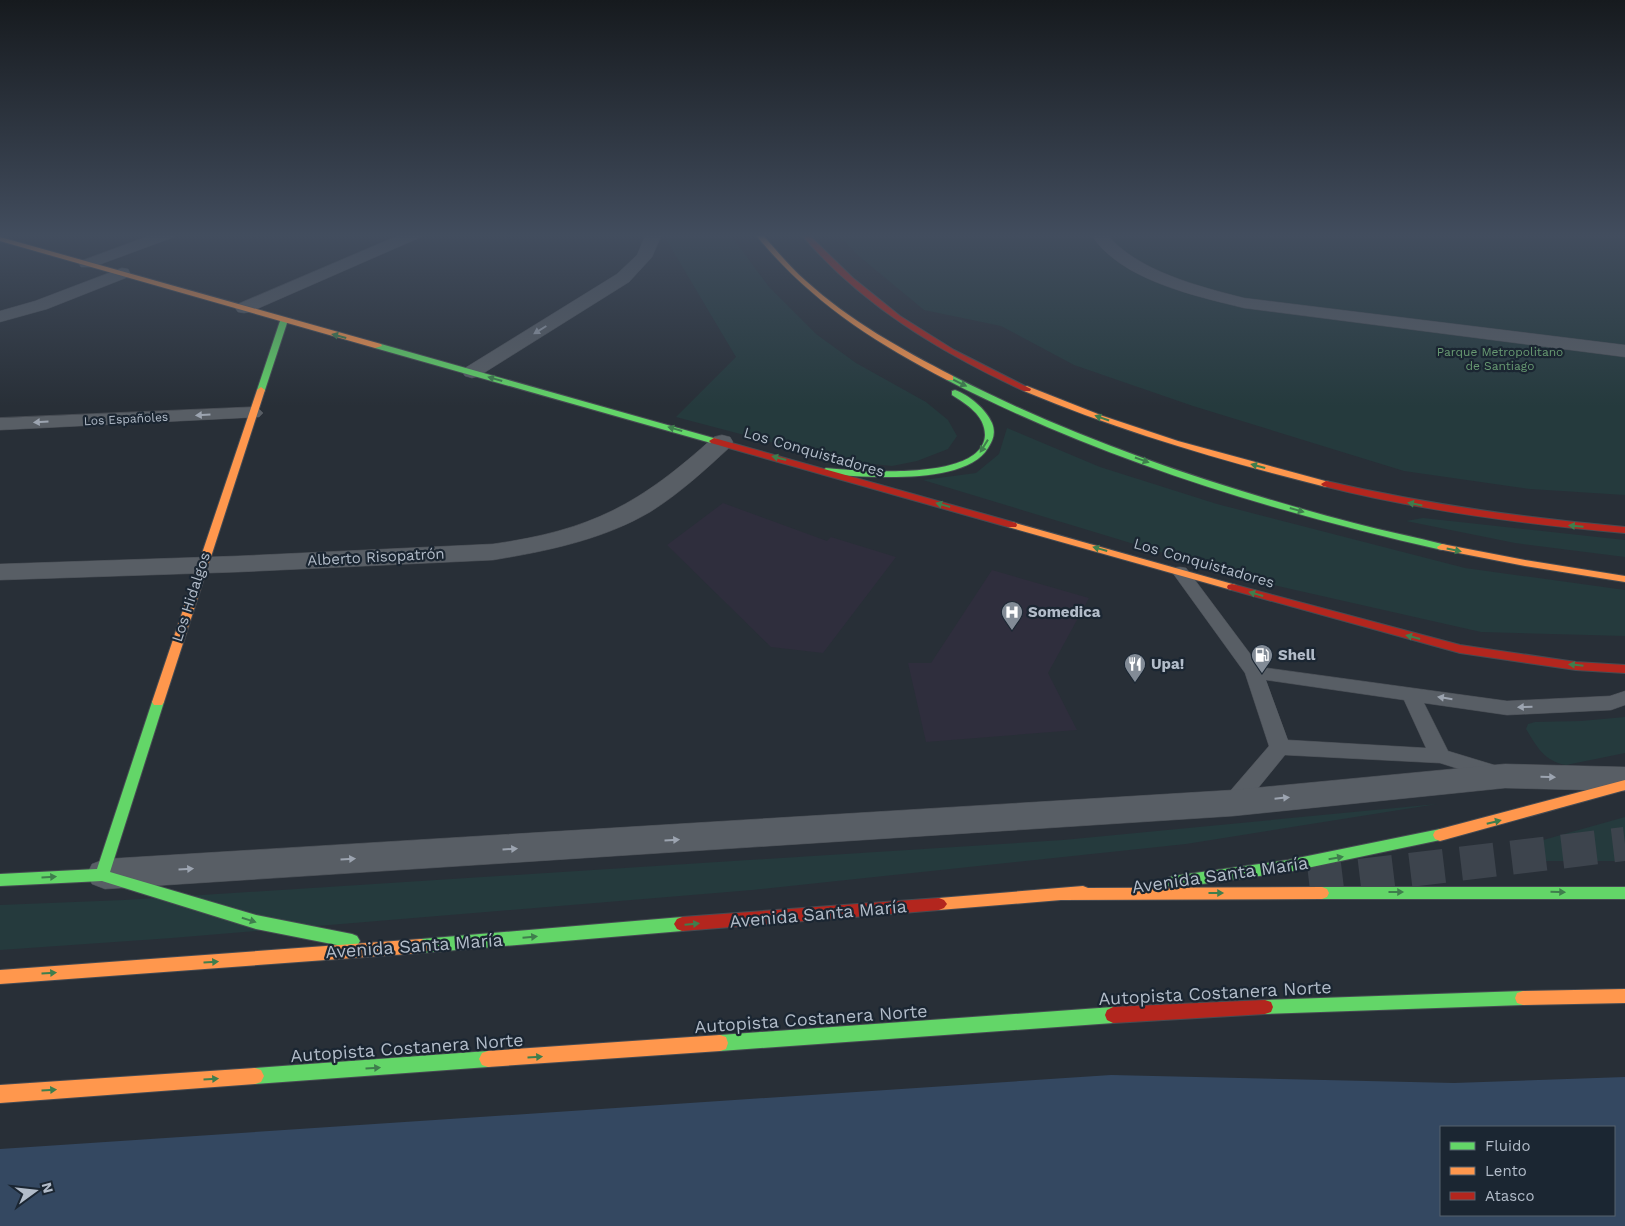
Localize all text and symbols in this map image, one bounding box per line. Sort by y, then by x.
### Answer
one-way arrow [533,326,546,335]
one-way arrow [331,331,346,339]
park label: Parque Metropolitano de Santiago [1437,345,1563,373]
one-way arrow [488,374,503,382]
one-way arrow [953,379,967,387]
street label: Los Españoles [83,410,169,428]
one-way arrow [195,411,211,419]
one-way arrow [1095,414,1110,421]
one-way arrow [32,419,48,427]
street label: Los Conquistadores [742,423,887,481]
one-way arrow [668,425,683,433]
one-way arrow [980,439,989,452]
one-way arrow [771,453,786,461]
one-way arrow [1135,456,1150,464]
one-way arrow [1250,462,1265,470]
one-way arrow [936,500,951,508]
one-way arrow [1407,500,1423,508]
one-way arrow [1289,506,1304,514]
one-way arrow [1568,522,1584,530]
street label: Los Conquistadores [1132,534,1277,592]
street label: Alberto Risopatrón [307,544,445,570]
one-way arrow [1092,545,1107,553]
one-way arrow [1447,546,1462,554]
street label: Los Hidalgos [168,550,214,644]
one-way arrow [1248,589,1263,597]
hospital icon: Somedica [1000,600,1024,631]
place label: Somedica [1028,603,1101,621]
one-way arrow [1405,633,1420,641]
fuel station icon: Shell [1250,643,1274,674]
place label: Shell [1278,646,1316,664]
restaurant icon: Upa! [1123,652,1147,683]
place label: Upa! [1151,655,1184,673]
one-way arrow [1568,661,1584,669]
one-way arrow [1437,694,1453,702]
one-way arrow [1516,704,1532,712]
one-way arrow [1540,773,1556,781]
one-way arrow [1274,794,1290,802]
one-way arrow [1487,818,1502,826]
one-way arrow [665,835,681,843]
one-way arrow [502,845,518,853]
street label: Avenida Santa María [1130,852,1310,897]
one-way arrow [1328,854,1344,862]
one-way arrow [340,855,356,863]
one-way arrow [178,865,194,873]
one-way arrow [41,873,57,881]
one-way arrow [1388,888,1404,896]
one-way arrow [1550,888,1566,896]
one-way arrow [1208,889,1224,897]
street label: Avenida Santa María [728,895,908,932]
one-way arrow [242,916,257,924]
one-way arrow [684,920,700,928]
street label: Avenida Santa María [324,929,503,962]
one-way arrow [522,933,538,941]
one-way arrow [203,957,219,965]
one-way arrow [41,969,57,977]
street label: Autopista Costanera Norte [1098,976,1332,1009]
street label: Autopista Costanera Norte [694,1000,928,1037]
street label: Autopista Costanera Norte [290,1029,524,1066]
one-way arrow [527,1053,543,1061]
one-way arrow [365,1064,381,1072]
one-way arrow [203,1075,219,1083]
one-way arrow [41,1086,57,1094]
legend [1440,1126,1615,1216]
text: Fluido [1485,1137,1530,1155]
text: Lento [1485,1162,1527,1180]
north arrow [10,1166,60,1216]
text: N [38,1181,57,1195]
text: Atasco [1485,1187,1534,1205]

